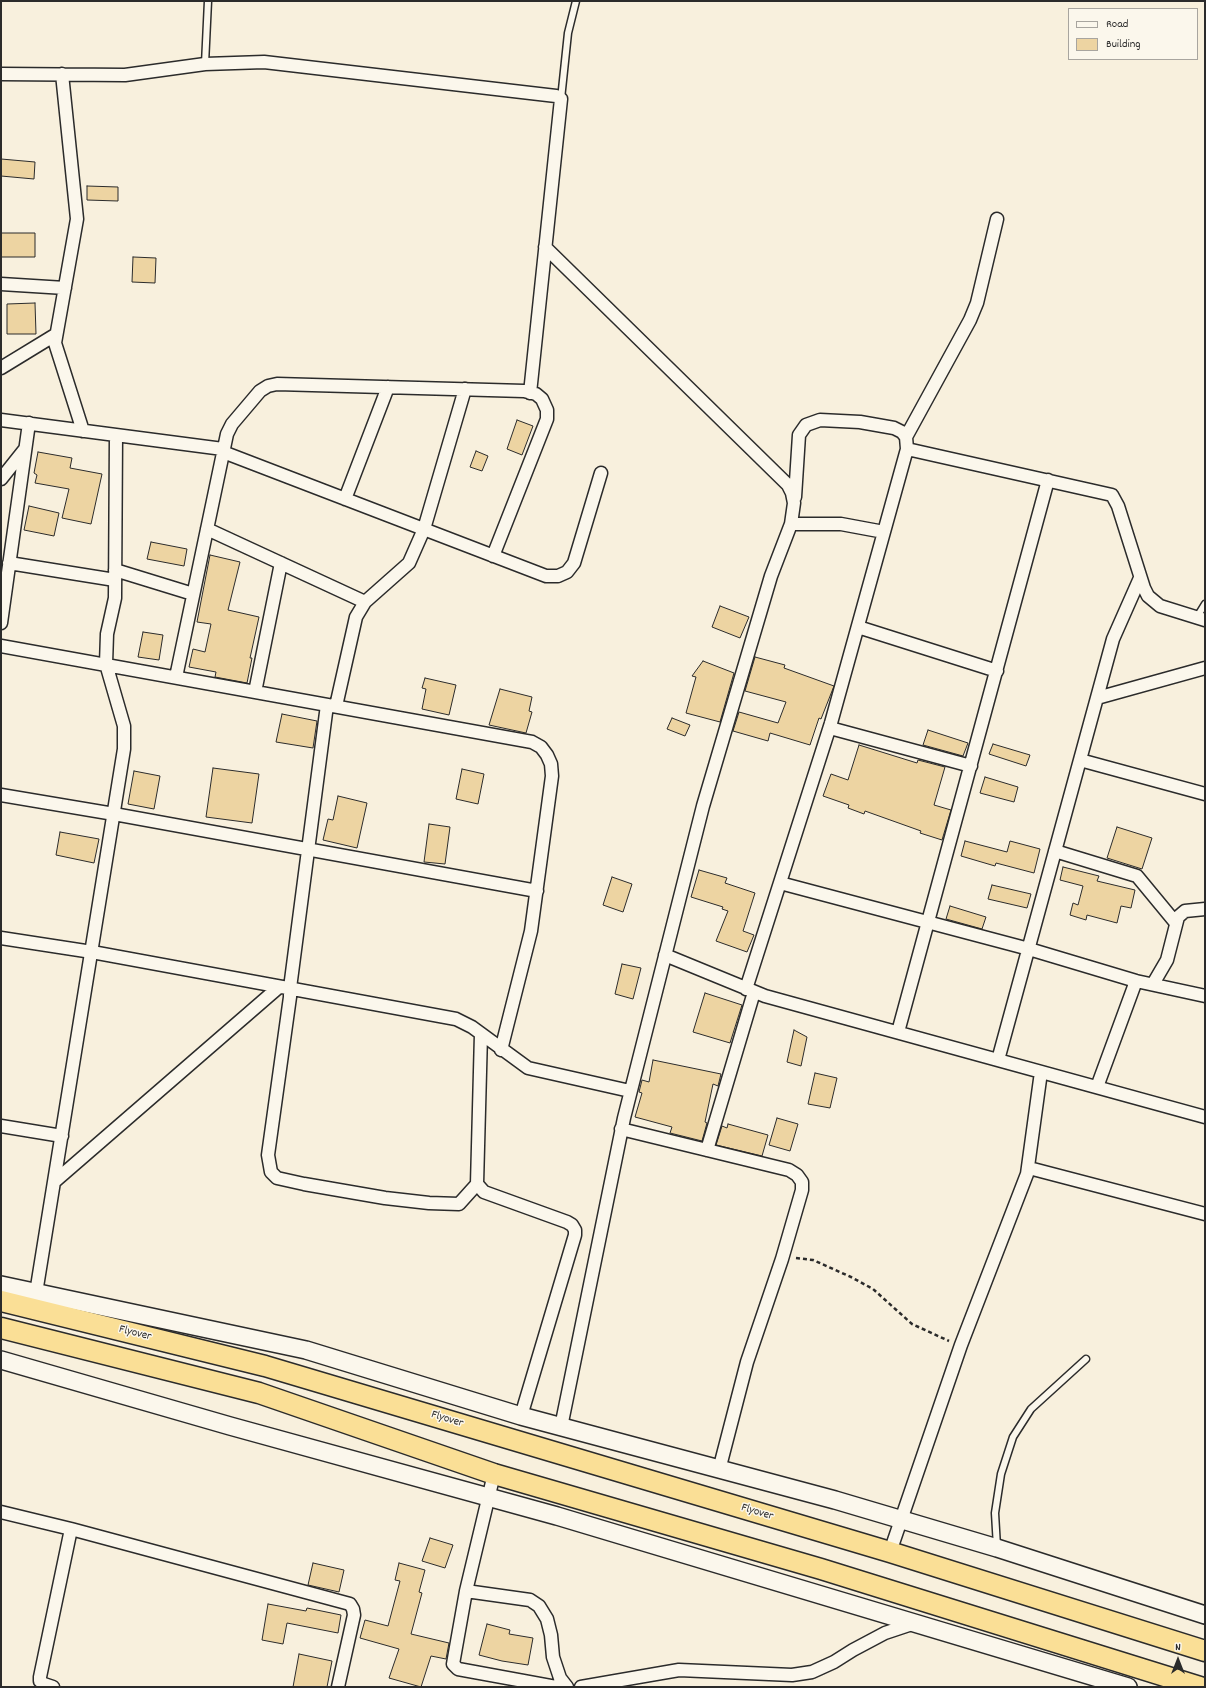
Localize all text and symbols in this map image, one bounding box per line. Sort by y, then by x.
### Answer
legend [1068,8,1198,60]
text: Road [1106,16,1128,33]
text: Building [1106,36,1141,53]
street label: Flyover [117,1323,153,1345]
street label: Flyover [429,1408,465,1432]
street label: Flyover [739,1501,775,1525]
north arrow [1158,1640,1198,1680]
text: N [1175,1640,1181,1656]

